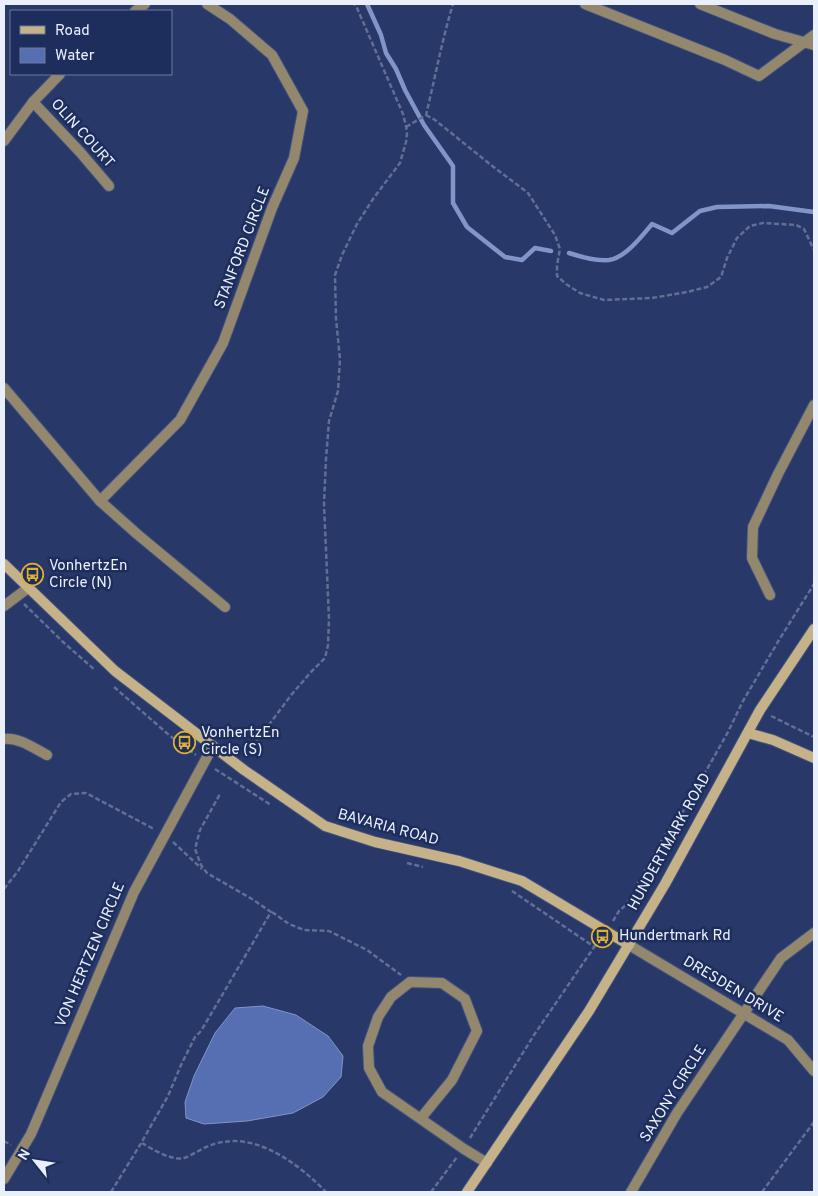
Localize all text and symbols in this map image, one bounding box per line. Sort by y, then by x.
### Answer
legend [10,10,172,75]
text: Road [55,22,90,41]
text: Water [55,47,95,66]
street label: OLIN COURT [46,95,118,173]
street label: STANFORD CIRCLE [211,184,275,312]
place label: VonhertzEn Circle (N) [49,557,128,593]
bus stop icon: VonhertzEn Circle (N) [21,563,45,587]
place label: VonhertzEn Circle (S) [201,724,280,760]
bus stop icon: VonhertzEn Circle (S) [173,730,197,754]
street label: HUNDERTMARK ROAD [624,770,716,914]
street label: BAVARIA ROAD [335,805,441,851]
street label: VON HERTZEN CIRCLE [52,880,130,1030]
bus stop icon: Hundertmark Rd [591,924,615,948]
place label: Hundertmark Rd [619,927,731,946]
street label: DRESDEN DRIVE [679,953,787,1027]
street label: SAXONY CIRCLE [636,1042,712,1146]
north arrow [10,1136,60,1186]
text: N [15,1147,35,1164]

